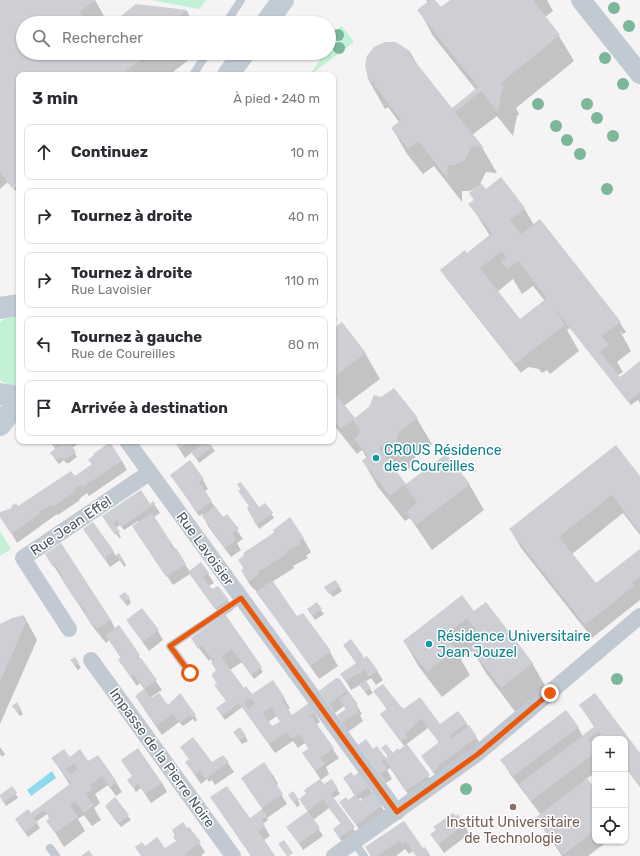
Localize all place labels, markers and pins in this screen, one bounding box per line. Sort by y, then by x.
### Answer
place label: CROUS Résidence des Coureilles [384,442,502,475]
marker: CROUS Résidence des Coureilles [371,453,381,463]
place label: Résidence Universitaire Jean Jouzel [437,628,591,661]
marker: Résidence Universitaire Jean Jouzel [424,639,434,649]
marker: Institut Universitaire de Technologie [508,802,518,812]
place label: Institut Universitaire de Technologie [446,814,580,847]

